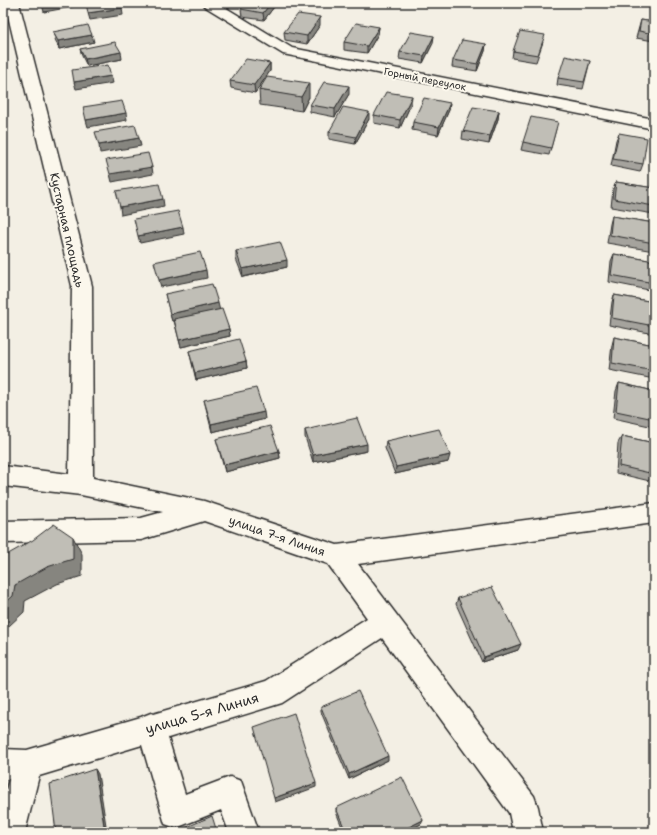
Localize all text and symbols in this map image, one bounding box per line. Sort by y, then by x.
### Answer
street label: Горный переулок [383,65,468,94]
street label: Кустарная площадь [46,171,88,289]
street label: улица 7-я Линия [227,512,327,560]
street label: улица 5-я Линия [143,688,261,738]

